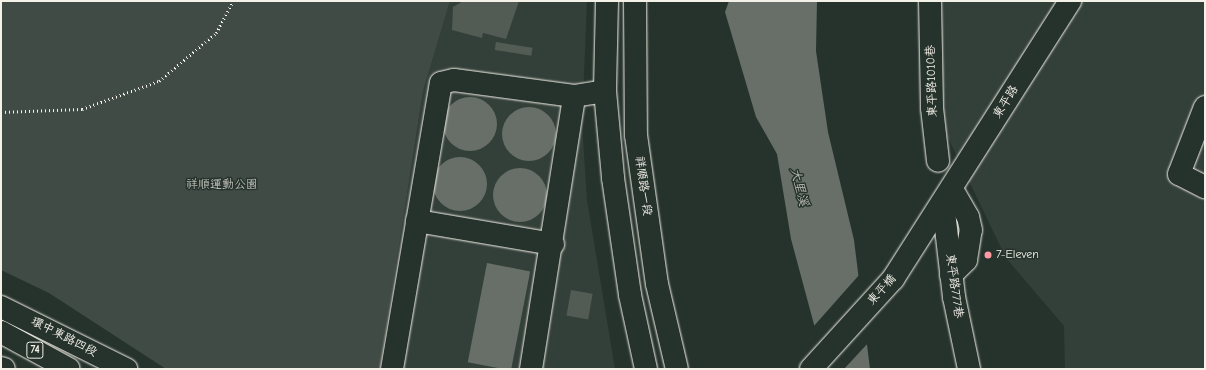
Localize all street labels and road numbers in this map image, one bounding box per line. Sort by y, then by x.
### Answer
street label: 東平路1010巷 [924,45,940,117]
street label: 東平路 [990,83,1022,121]
street label: 祥順路一段 [632,155,654,217]
street label: 東平路777巷 [942,253,966,319]
street label: 東平橋 [865,272,899,308]
street label: 環中東路四段 [29,314,99,360]
road number: 74 [26,341,44,359]

